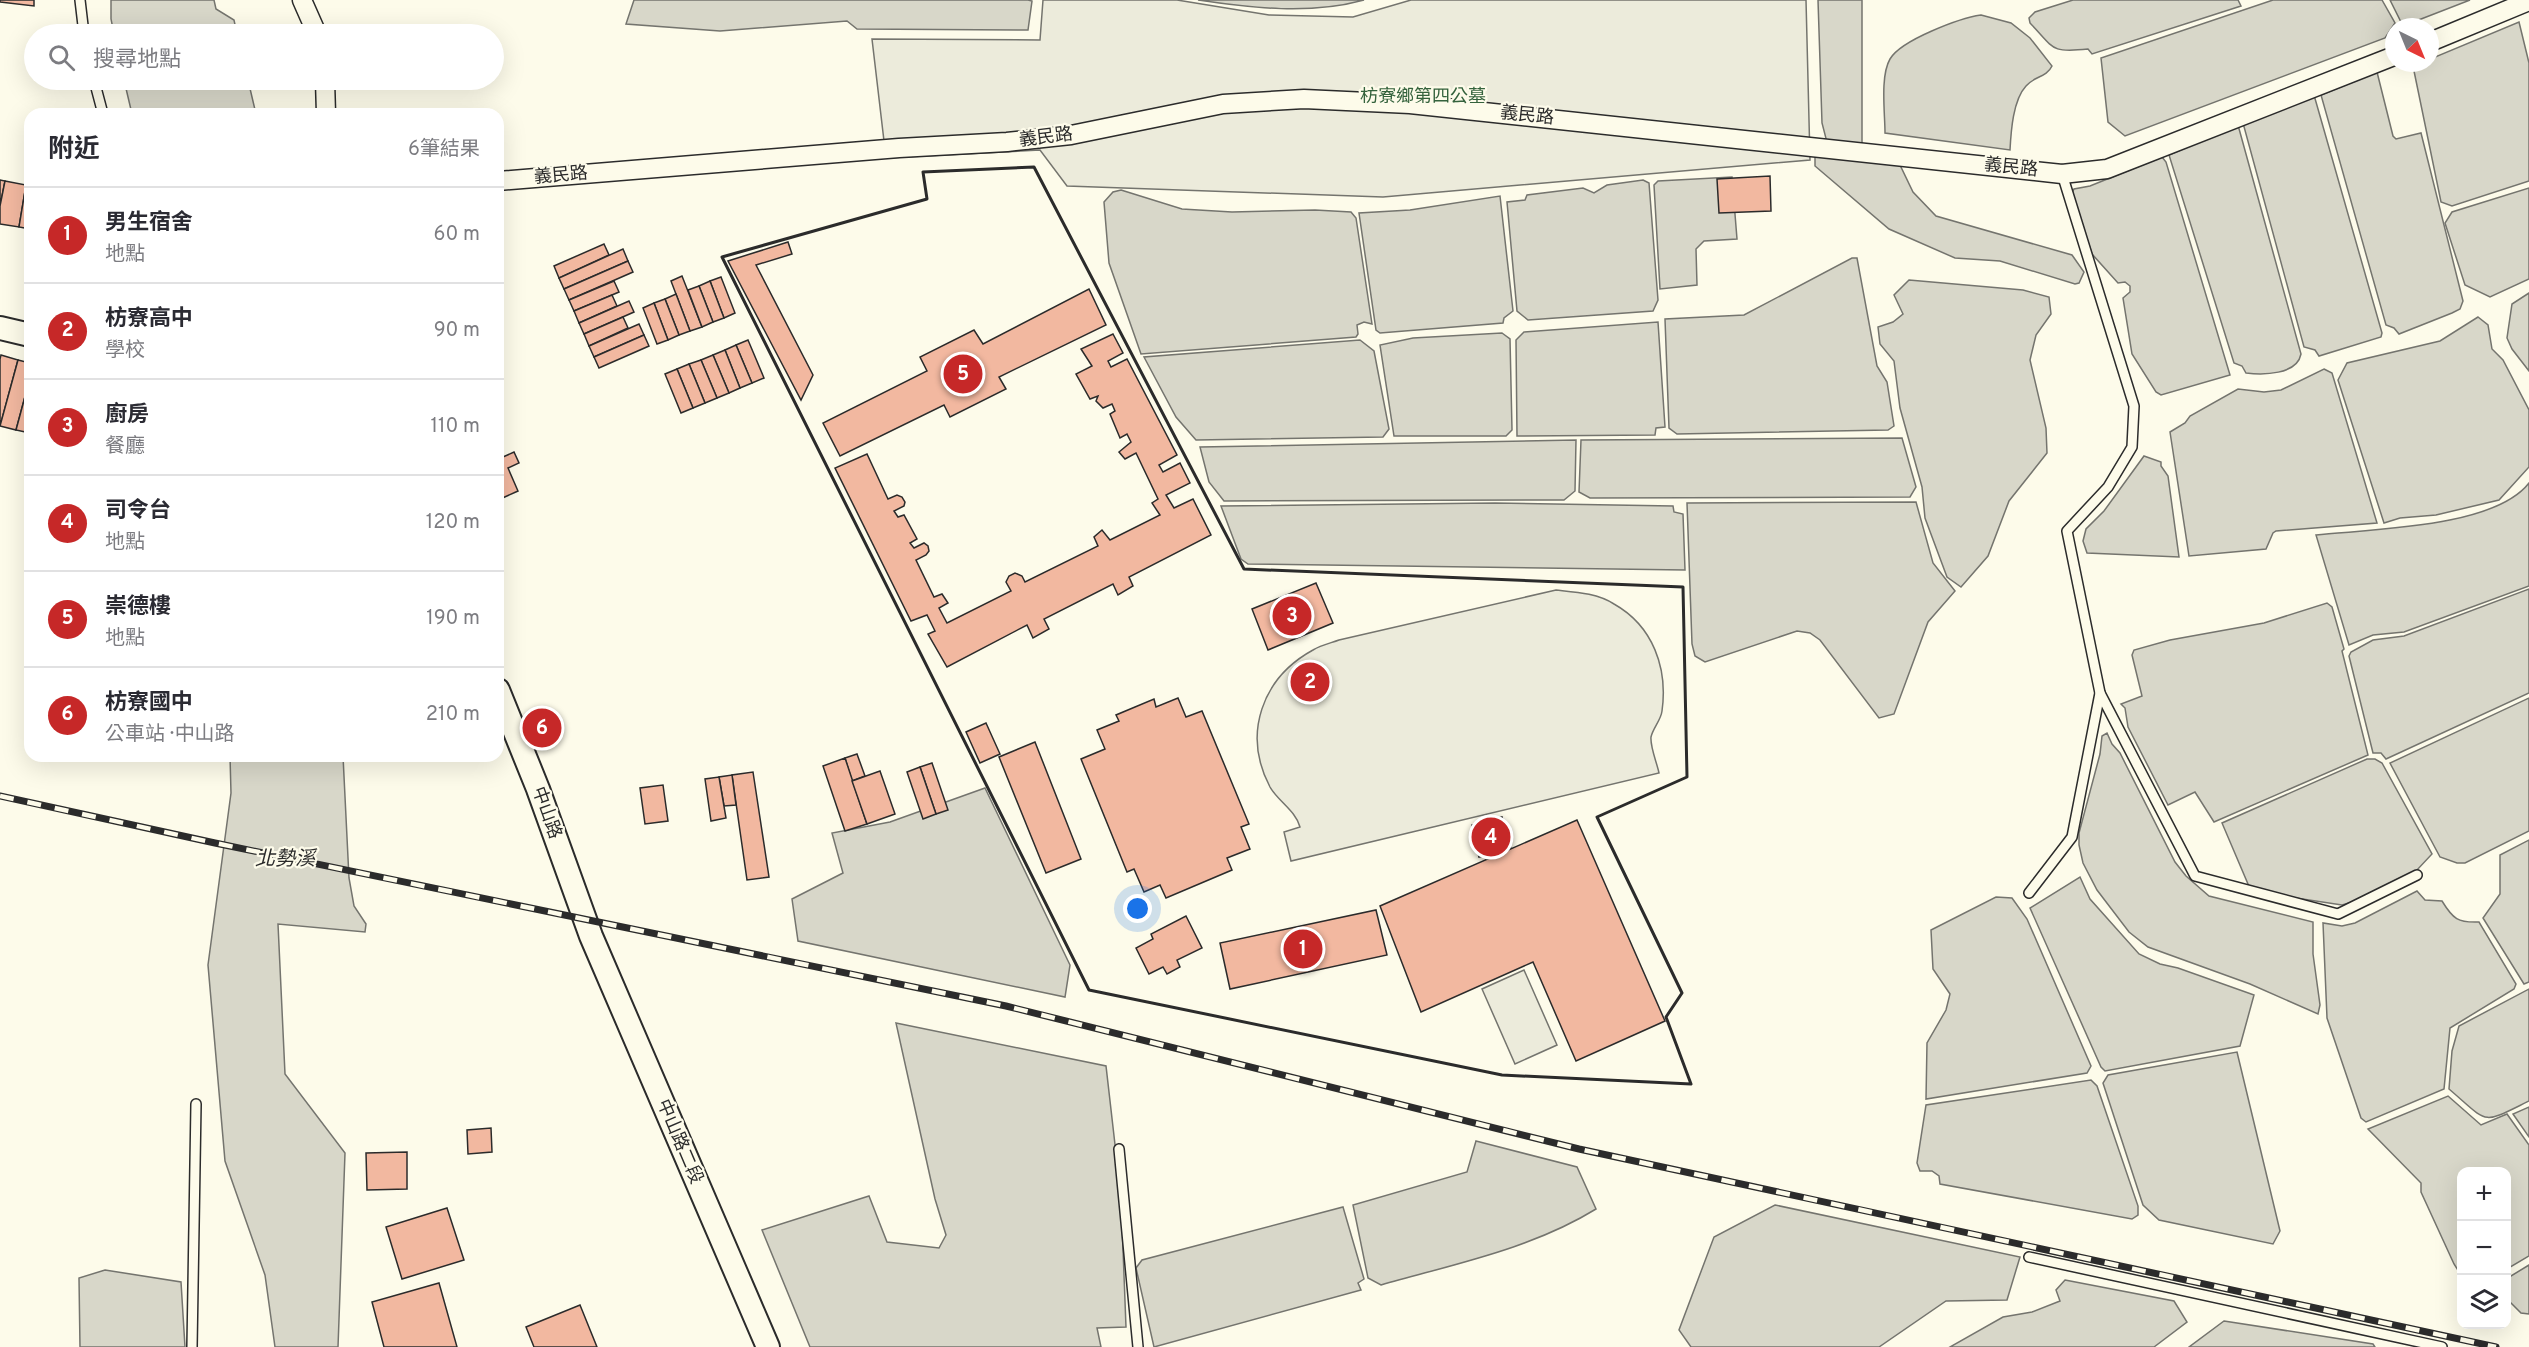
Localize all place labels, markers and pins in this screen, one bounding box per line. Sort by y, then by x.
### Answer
pin: 5 [944,352,982,397]
pin: 3 [1272,594,1312,638]
pin: 2 [1290,660,1330,704]
pin: 6 [522,706,562,750]
pin: 4 [1472,814,1510,860]
pin: 1 [1284,926,1322,972]

